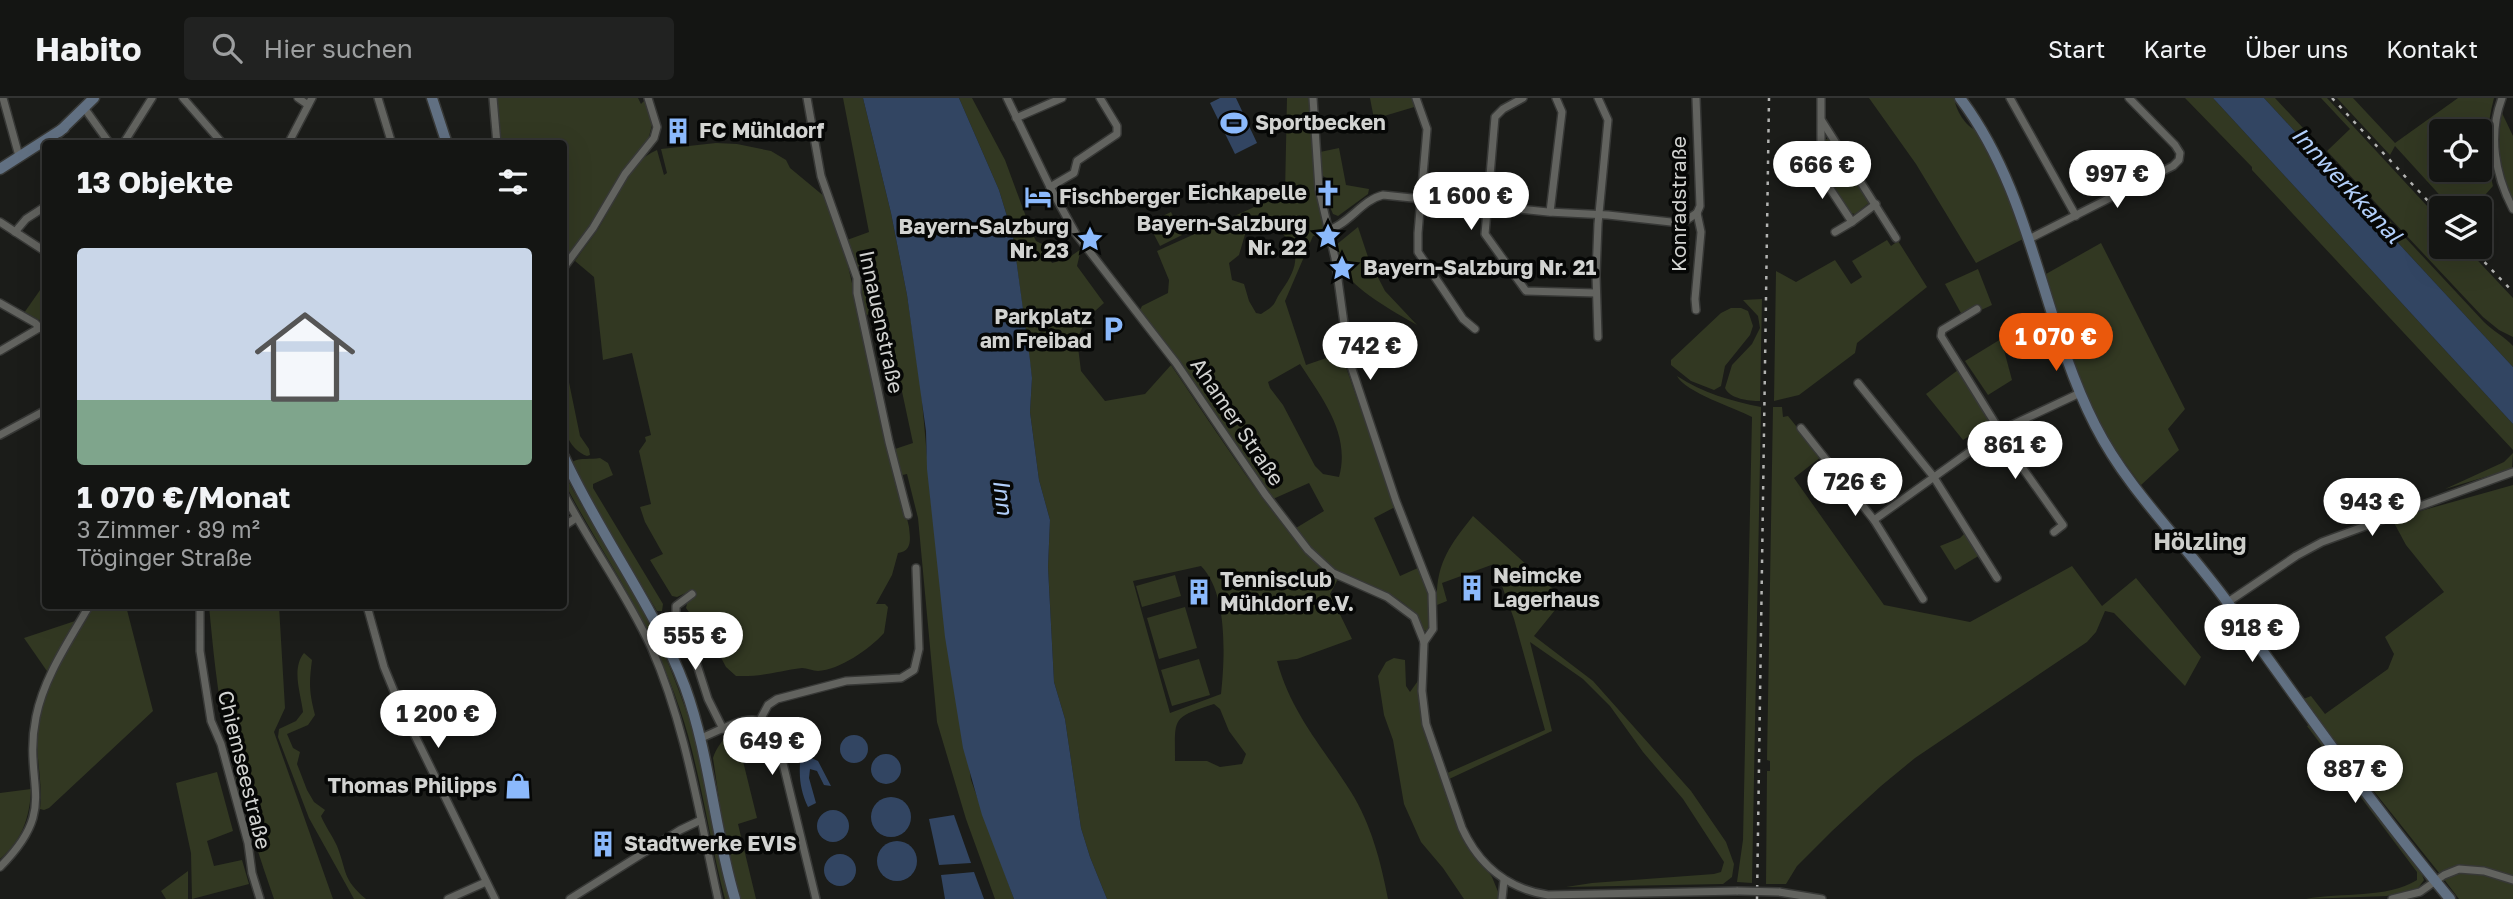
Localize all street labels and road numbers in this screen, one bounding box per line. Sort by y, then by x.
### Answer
street label: Konradstraße [1665,136,1691,272]
street label: Innauenstraße [854,248,910,396]
street label: Ahamer Straße [1185,353,1290,490]
street label: Chiemseestraße [213,688,277,852]

